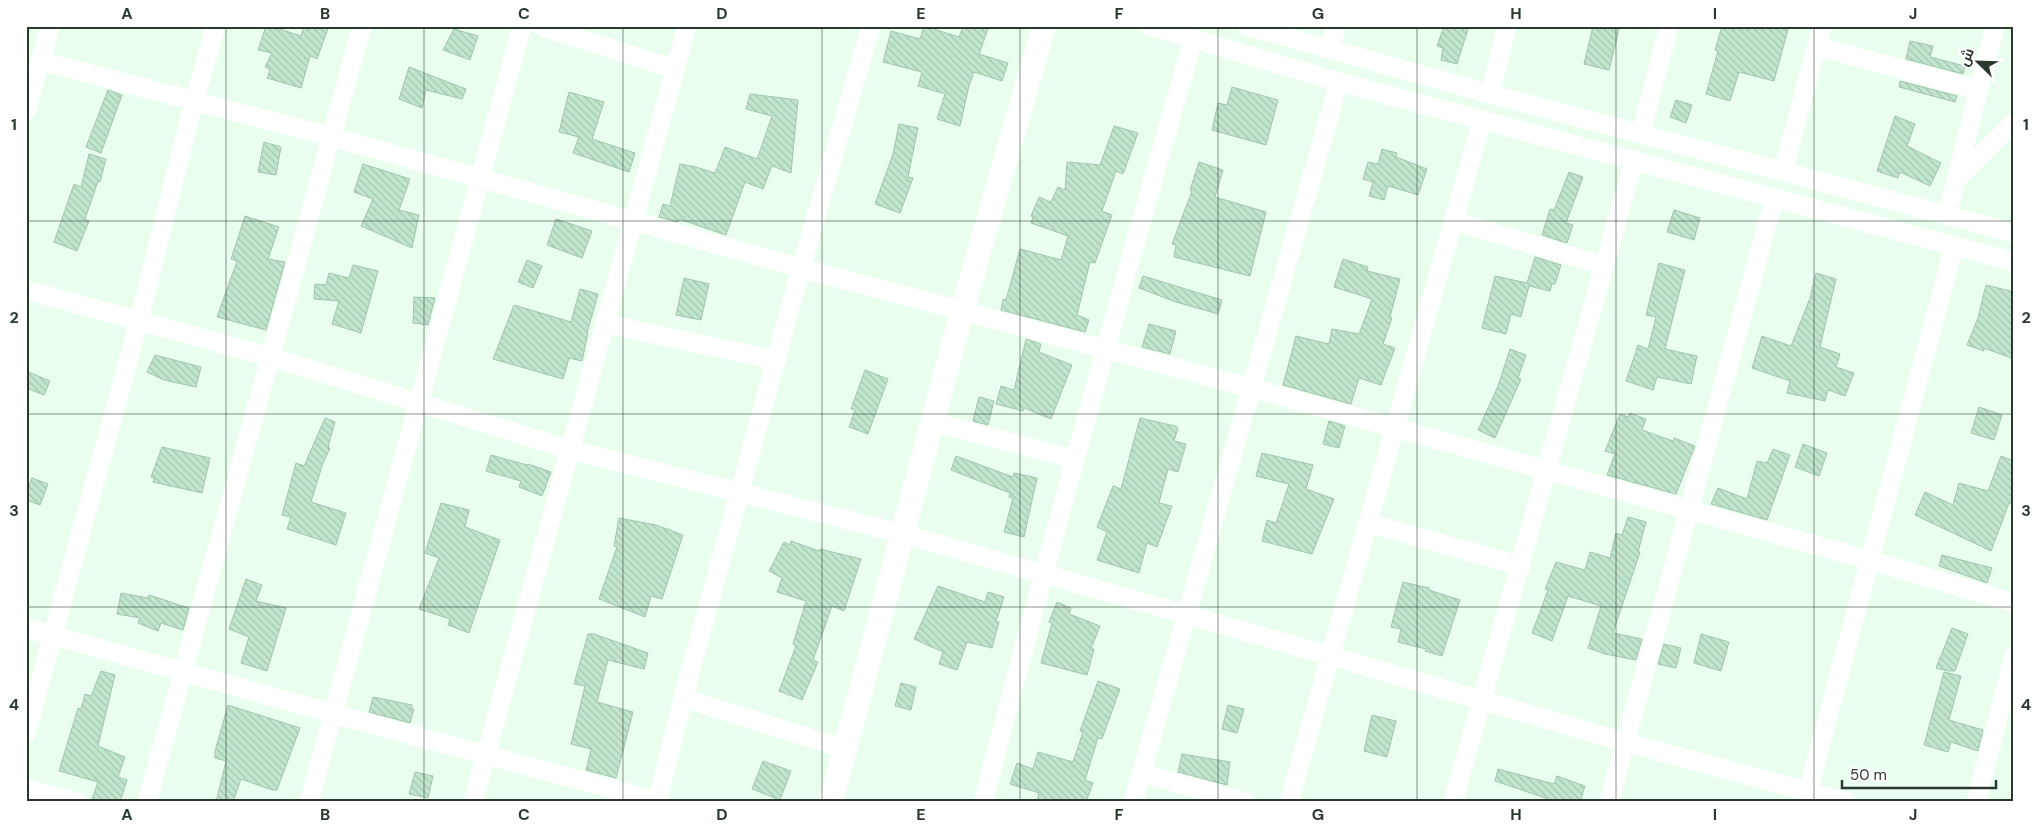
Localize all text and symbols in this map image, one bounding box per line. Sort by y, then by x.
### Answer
text: A [121,3,133,24]
text: B [320,3,330,24]
text: C [518,3,530,24]
text: D [716,3,728,24]
text: E [916,3,926,24]
text: F [1115,3,1124,24]
text: G [1312,3,1324,24]
text: H [1510,3,1522,24]
text: I [1713,3,1717,24]
text: J [1909,3,1917,24]
north arrow [1952,38,2002,88]
text: ش [1954,45,1978,69]
text: 1 [11,114,17,135]
text: 1 [2023,114,2029,135]
text: 2 [9,307,19,328]
text: 2 [2021,307,2031,328]
text: 3 [9,500,19,521]
text: 3 [2021,500,2031,521]
text: 4 [9,694,19,715]
text: 4 [2021,694,2031,715]
scale bar [1842,758,1996,790]
text: 50 m [1850,765,1887,785]
text: A [121,804,133,825]
text: B [320,804,330,825]
text: C [518,804,530,825]
text: D [716,804,728,825]
text: E [916,804,926,825]
text: F [1115,804,1124,825]
text: G [1312,804,1324,825]
text: H [1510,804,1522,825]
text: I [1713,804,1717,825]
text: J [1909,804,1917,825]

